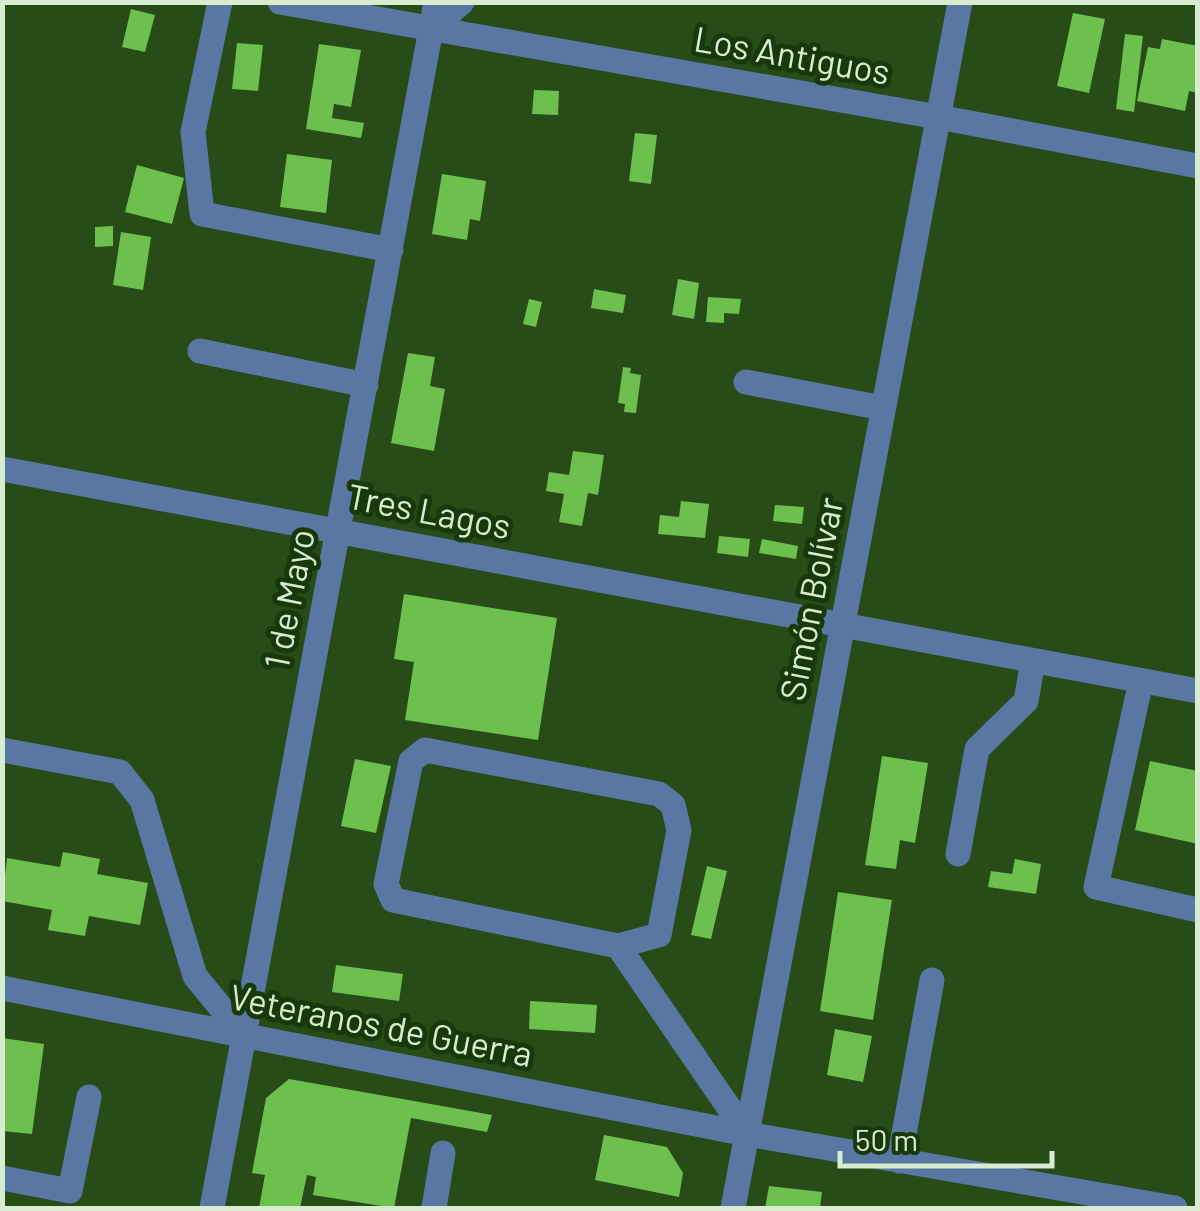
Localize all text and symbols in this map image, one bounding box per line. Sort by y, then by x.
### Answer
street label: Los Antiguos [691,16,893,92]
street label: Tres Lagos [344,474,514,546]
street label: Simón Bolívar [770,493,850,704]
street label: 1 de Mayo [254,525,322,672]
street label: Veteranos de Guerra [227,974,536,1074]
scale bar [840,1106,1052,1168]
text: 50 m [855,1121,918,1157]

